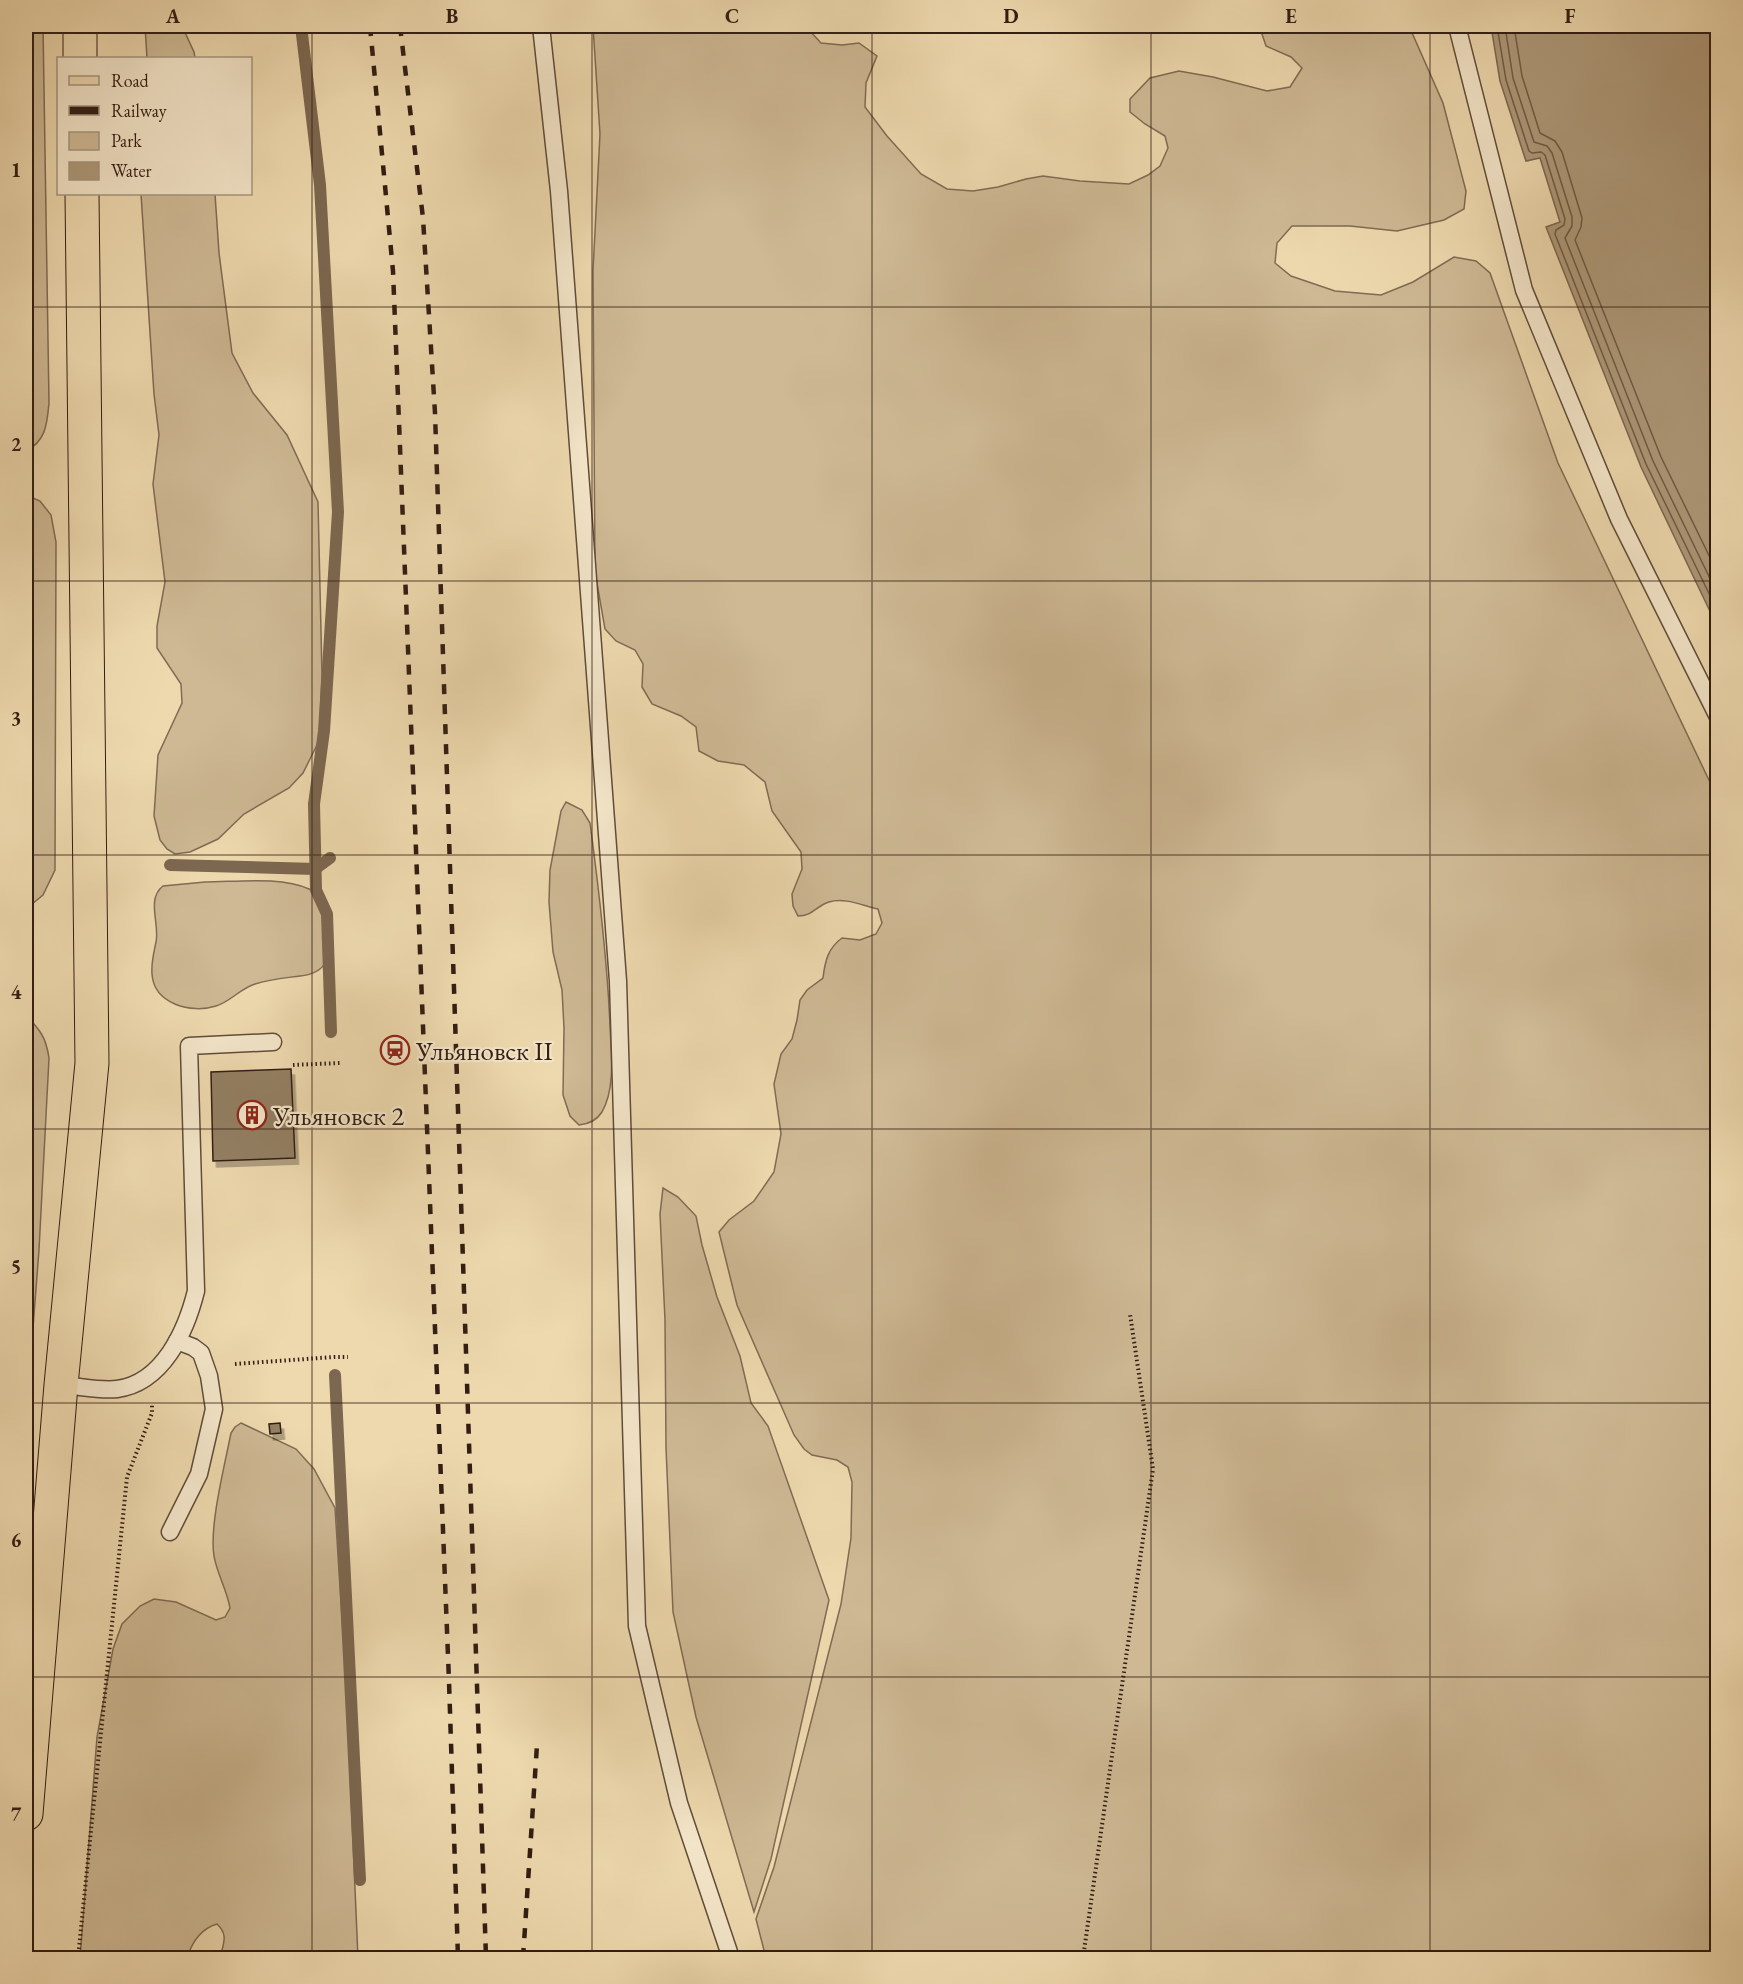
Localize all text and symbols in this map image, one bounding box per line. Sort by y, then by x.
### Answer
text: A [165,3,181,29]
text: B [446,3,458,29]
text: C [725,3,739,29]
text: D [1003,3,1019,29]
text: E [1285,3,1297,29]
text: F [1565,3,1576,29]
legend [57,57,252,195]
text: Road [111,69,150,92]
text: Railway [111,99,167,122]
text: Park [111,129,142,152]
text: 1 [11,157,21,183]
text: Water [111,159,152,182]
text: 2 [11,431,22,457]
text: 3 [11,705,21,731]
text: 4 [11,979,22,1005]
place label: Ульяновск II [415,1033,553,1068]
station icon: Ульяновск II [379,1034,411,1066]
place label: Ульяновск 2 [272,1098,404,1133]
building icon: Ульяновск 2 [236,1099,268,1131]
text: 5 [11,1253,21,1279]
text: 6 [11,1527,22,1553]
text: 7 [11,1801,22,1827]

